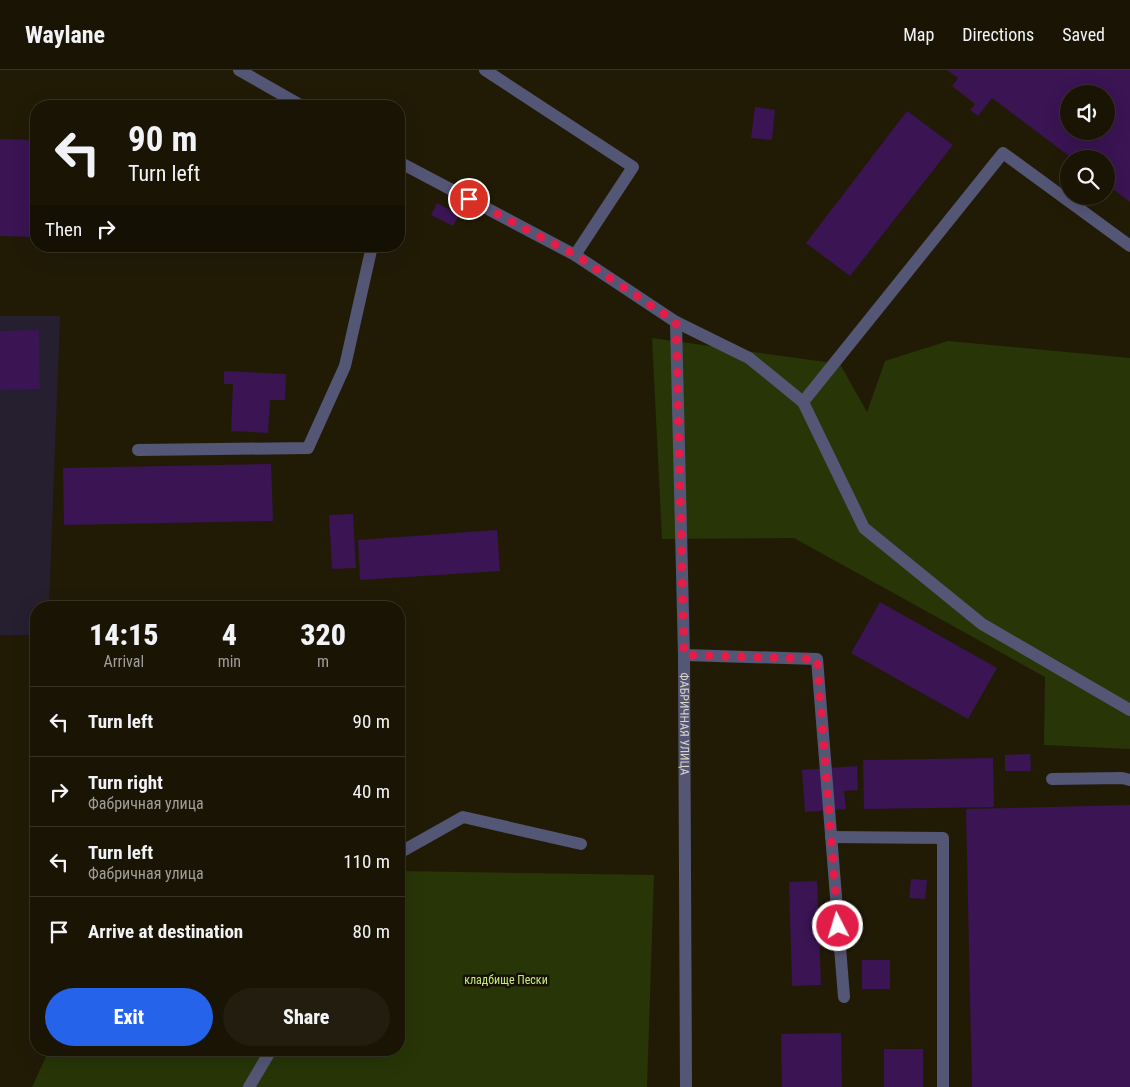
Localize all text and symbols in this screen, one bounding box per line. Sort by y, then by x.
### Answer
text: Waylane [25,21,105,49]
text: Map [903,24,934,45]
text: Directions [962,24,1034,45]
text: Saved [1062,24,1105,45]
map controls [1060,85,1115,205]
button: sound [1060,85,1115,140]
text: 90 m [128,119,197,160]
icon: left [45,120,110,185]
button: search [1060,150,1115,205]
text: Turn left [128,161,200,186]
pin [448,178,490,220]
icon: arrive [455,185,483,213]
icon: right [92,215,120,243]
text: Then [45,218,82,241]
text: 14:15 [89,617,159,652]
text: 4 [222,617,237,652]
text: 320 [300,617,346,652]
text: Arrival [103,652,144,671]
text: min [218,652,241,671]
text: m [317,652,329,671]
street label: ФАБРИЧНАЯ УЛИЦА [677,673,692,775]
icon: left [45,708,73,736]
text: Turn left [88,710,153,733]
text: 90 m [353,710,390,733]
text: Turn right [88,771,163,794]
icon: right [45,778,73,806]
text: 40 m [353,780,390,803]
text: Фабричная улица [88,794,204,813]
text: Turn left [88,841,153,864]
icon: left [45,848,73,876]
text: 110 m [343,850,390,873]
text: Фабричная улица [88,864,204,883]
position arrow [811,899,863,951]
icon: arrive [45,918,73,946]
text: Arrive at destination [88,920,243,943]
text: 80 m [353,920,390,943]
park label: кладбище Пески [464,973,548,987]
button: Exit [45,988,213,1046]
button: Share [223,988,390,1046]

